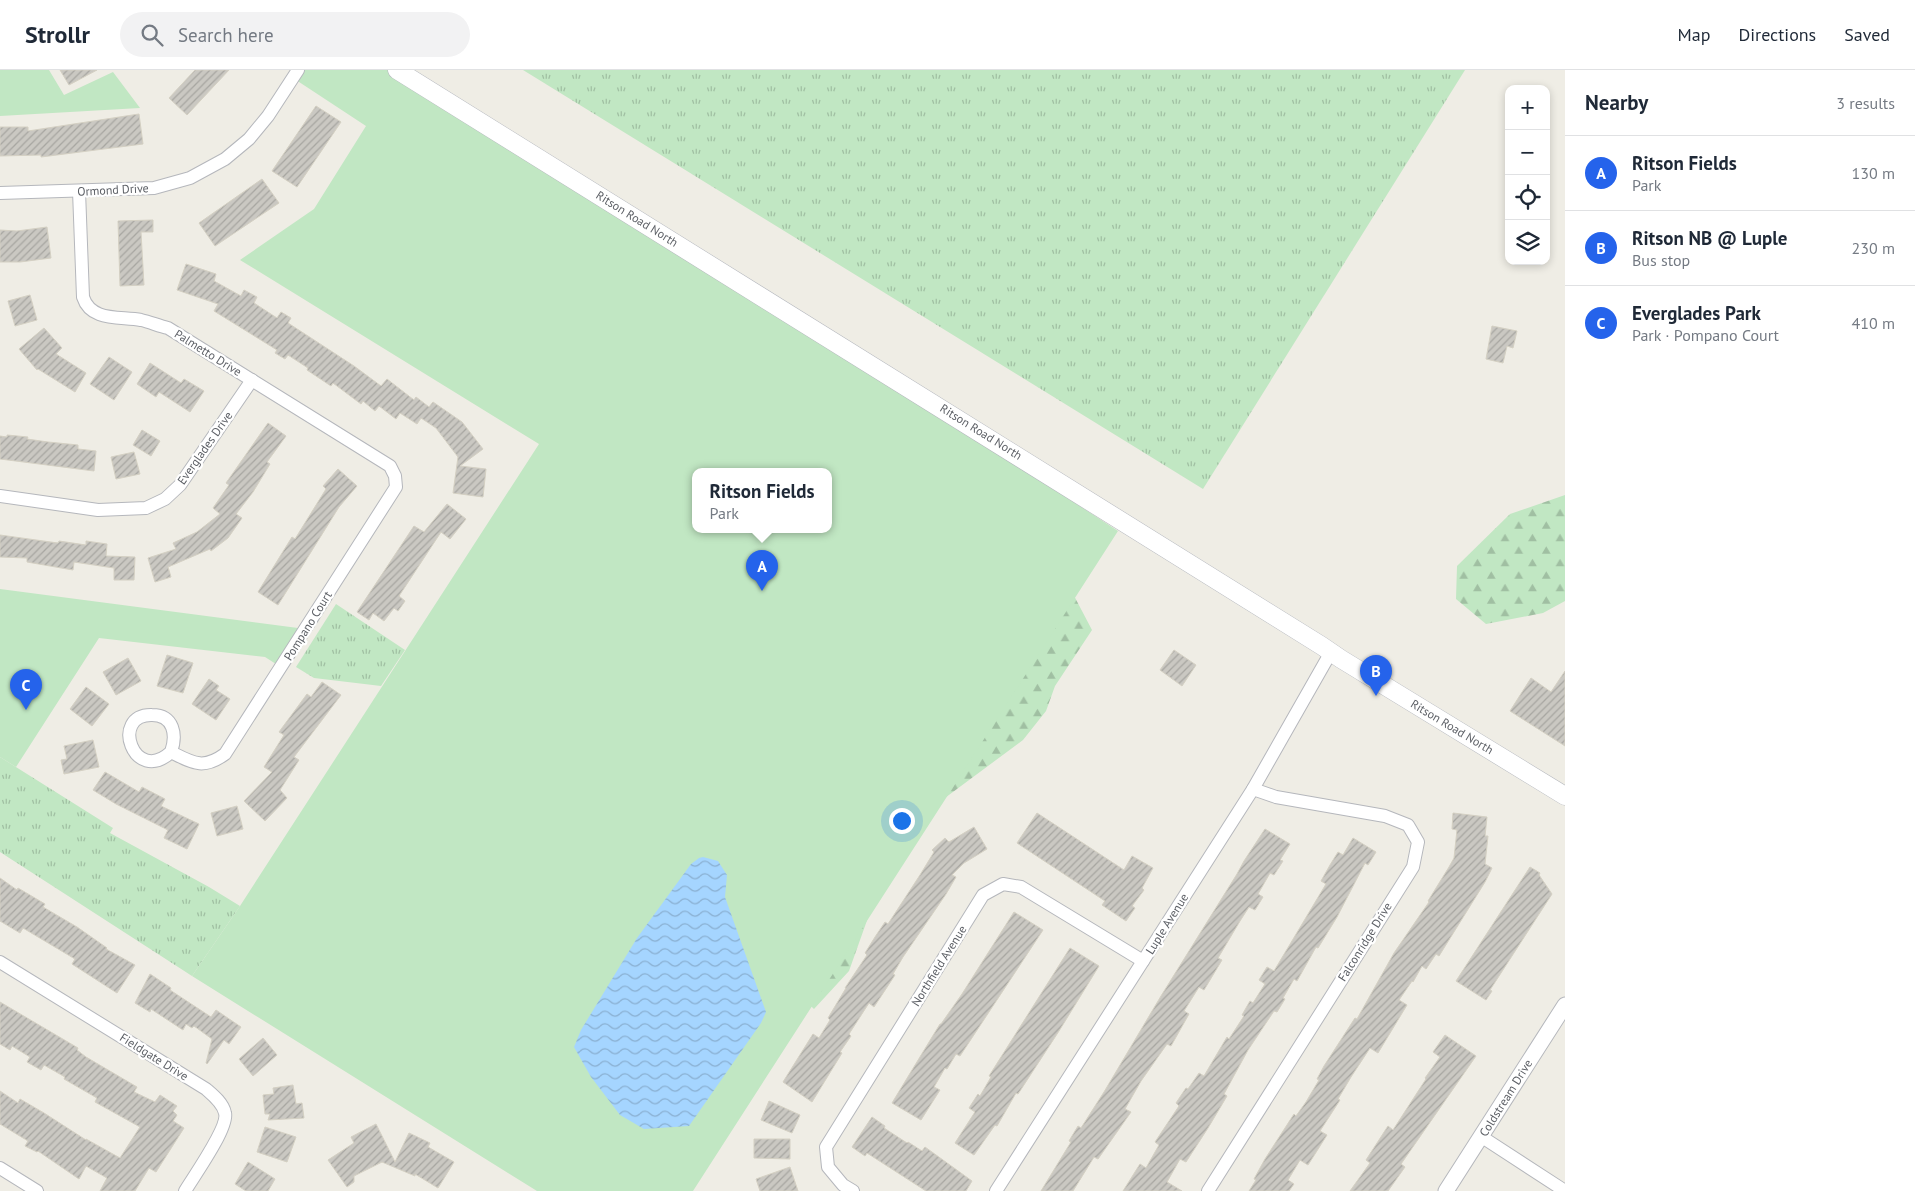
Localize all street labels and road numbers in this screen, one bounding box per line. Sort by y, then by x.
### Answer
street label: Ormond Drive [77,180,149,199]
street label: Ritson Road North [593,187,681,250]
street label: Palmetto Drive [172,326,245,379]
street label: Ritson Road North [937,400,1025,463]
street label: Everglades Drive [174,408,235,487]
street label: Pompano Court [280,588,335,663]
street label: Ritson Road North [1408,696,1496,757]
street label: Luple Avenue [1142,891,1191,957]
street label: Falconridge Drive [1334,900,1395,984]
street label: Northfield Avenue [908,923,969,1009]
street label: Fieldgate Drive [117,1030,191,1084]
street label: Coldstream Drive [1476,1056,1535,1139]

